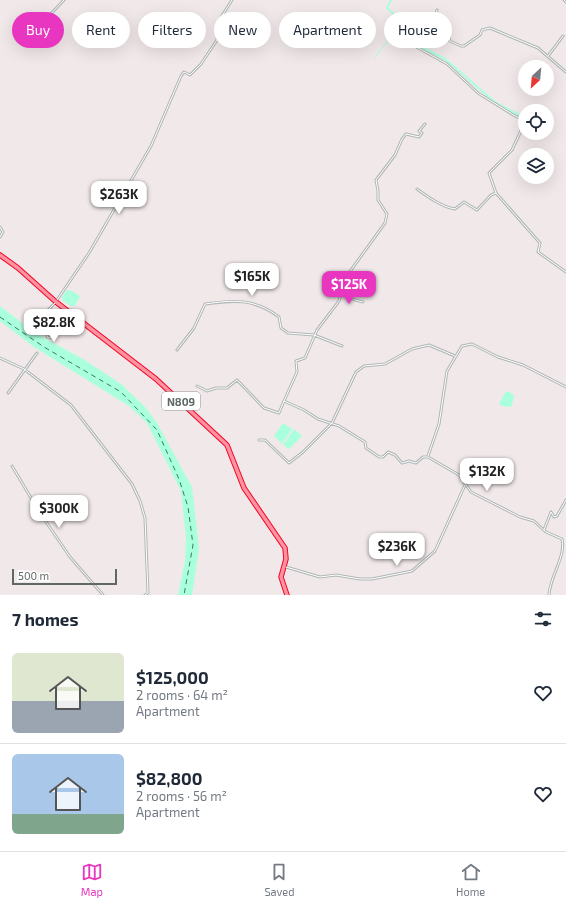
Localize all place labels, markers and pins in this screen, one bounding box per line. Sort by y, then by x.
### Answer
pin: $263K [91,181,147,215]
pin: $165K [224,263,280,297]
pin: $125K [321,271,377,305]
pin: $82.8K [21,309,87,343]
pin: $132K [459,458,515,492]
pin: $300K [31,495,87,529]
pin: $236K [369,533,425,567]

